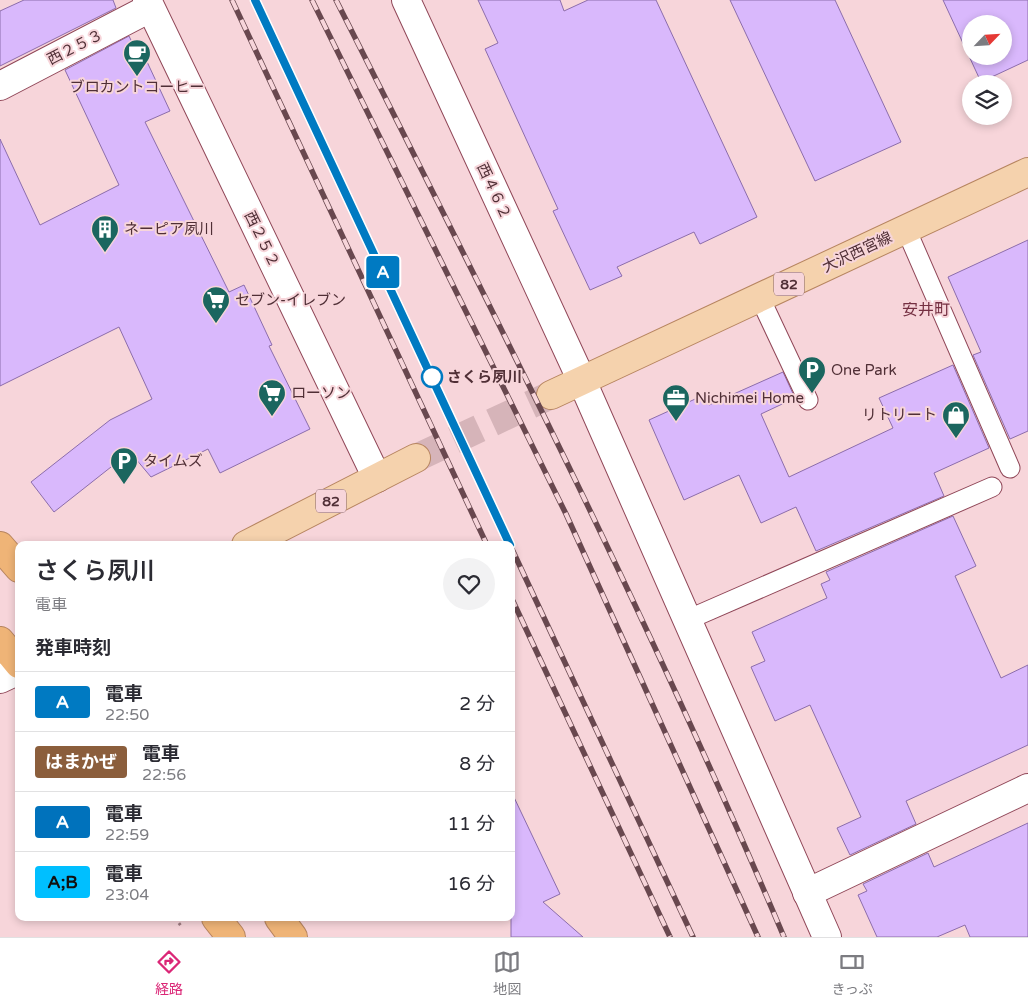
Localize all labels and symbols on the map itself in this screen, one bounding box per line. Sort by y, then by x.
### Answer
north arrow [962,15,1012,65]
street label: 西２５３ [44,25,106,69]
cafe icon: ブロカントコーヒー [122,38,152,77]
place label: ブロカントコーヒー [69,78,205,96]
street label: 西４６２ [473,160,515,222]
street label: 西２５２ [241,208,283,270]
building icon: ネーピア夙川 [90,214,120,253]
place label: ネーピア夙川 [124,220,214,238]
street label: 大沢西宮線 [819,228,895,276]
line badge: A [367,256,399,288]
road number: 82 [774,272,804,296]
supermarket icon: セブン-イレブン [201,285,231,324]
place label: セブン-イレブン [235,291,346,309]
district label: 安井町 [902,300,950,320]
parking icon: One Park [797,355,827,394]
place label: One Park [831,361,897,379]
marker: さくら夙川 [421,366,443,388]
place label: さくら夙川 [447,368,522,386]
supermarket icon: ローソン [257,378,287,417]
office icon: Nichimei Home [661,383,691,422]
place label: ローソン [291,384,351,402]
place label: Nichimei Home [695,389,804,407]
shop icon: リトリート [941,400,971,439]
place label: リトリート [862,406,937,424]
parking icon: タイムズ [109,446,139,485]
place label: タイムズ [143,452,203,470]
road number: 82 [316,490,346,512]

